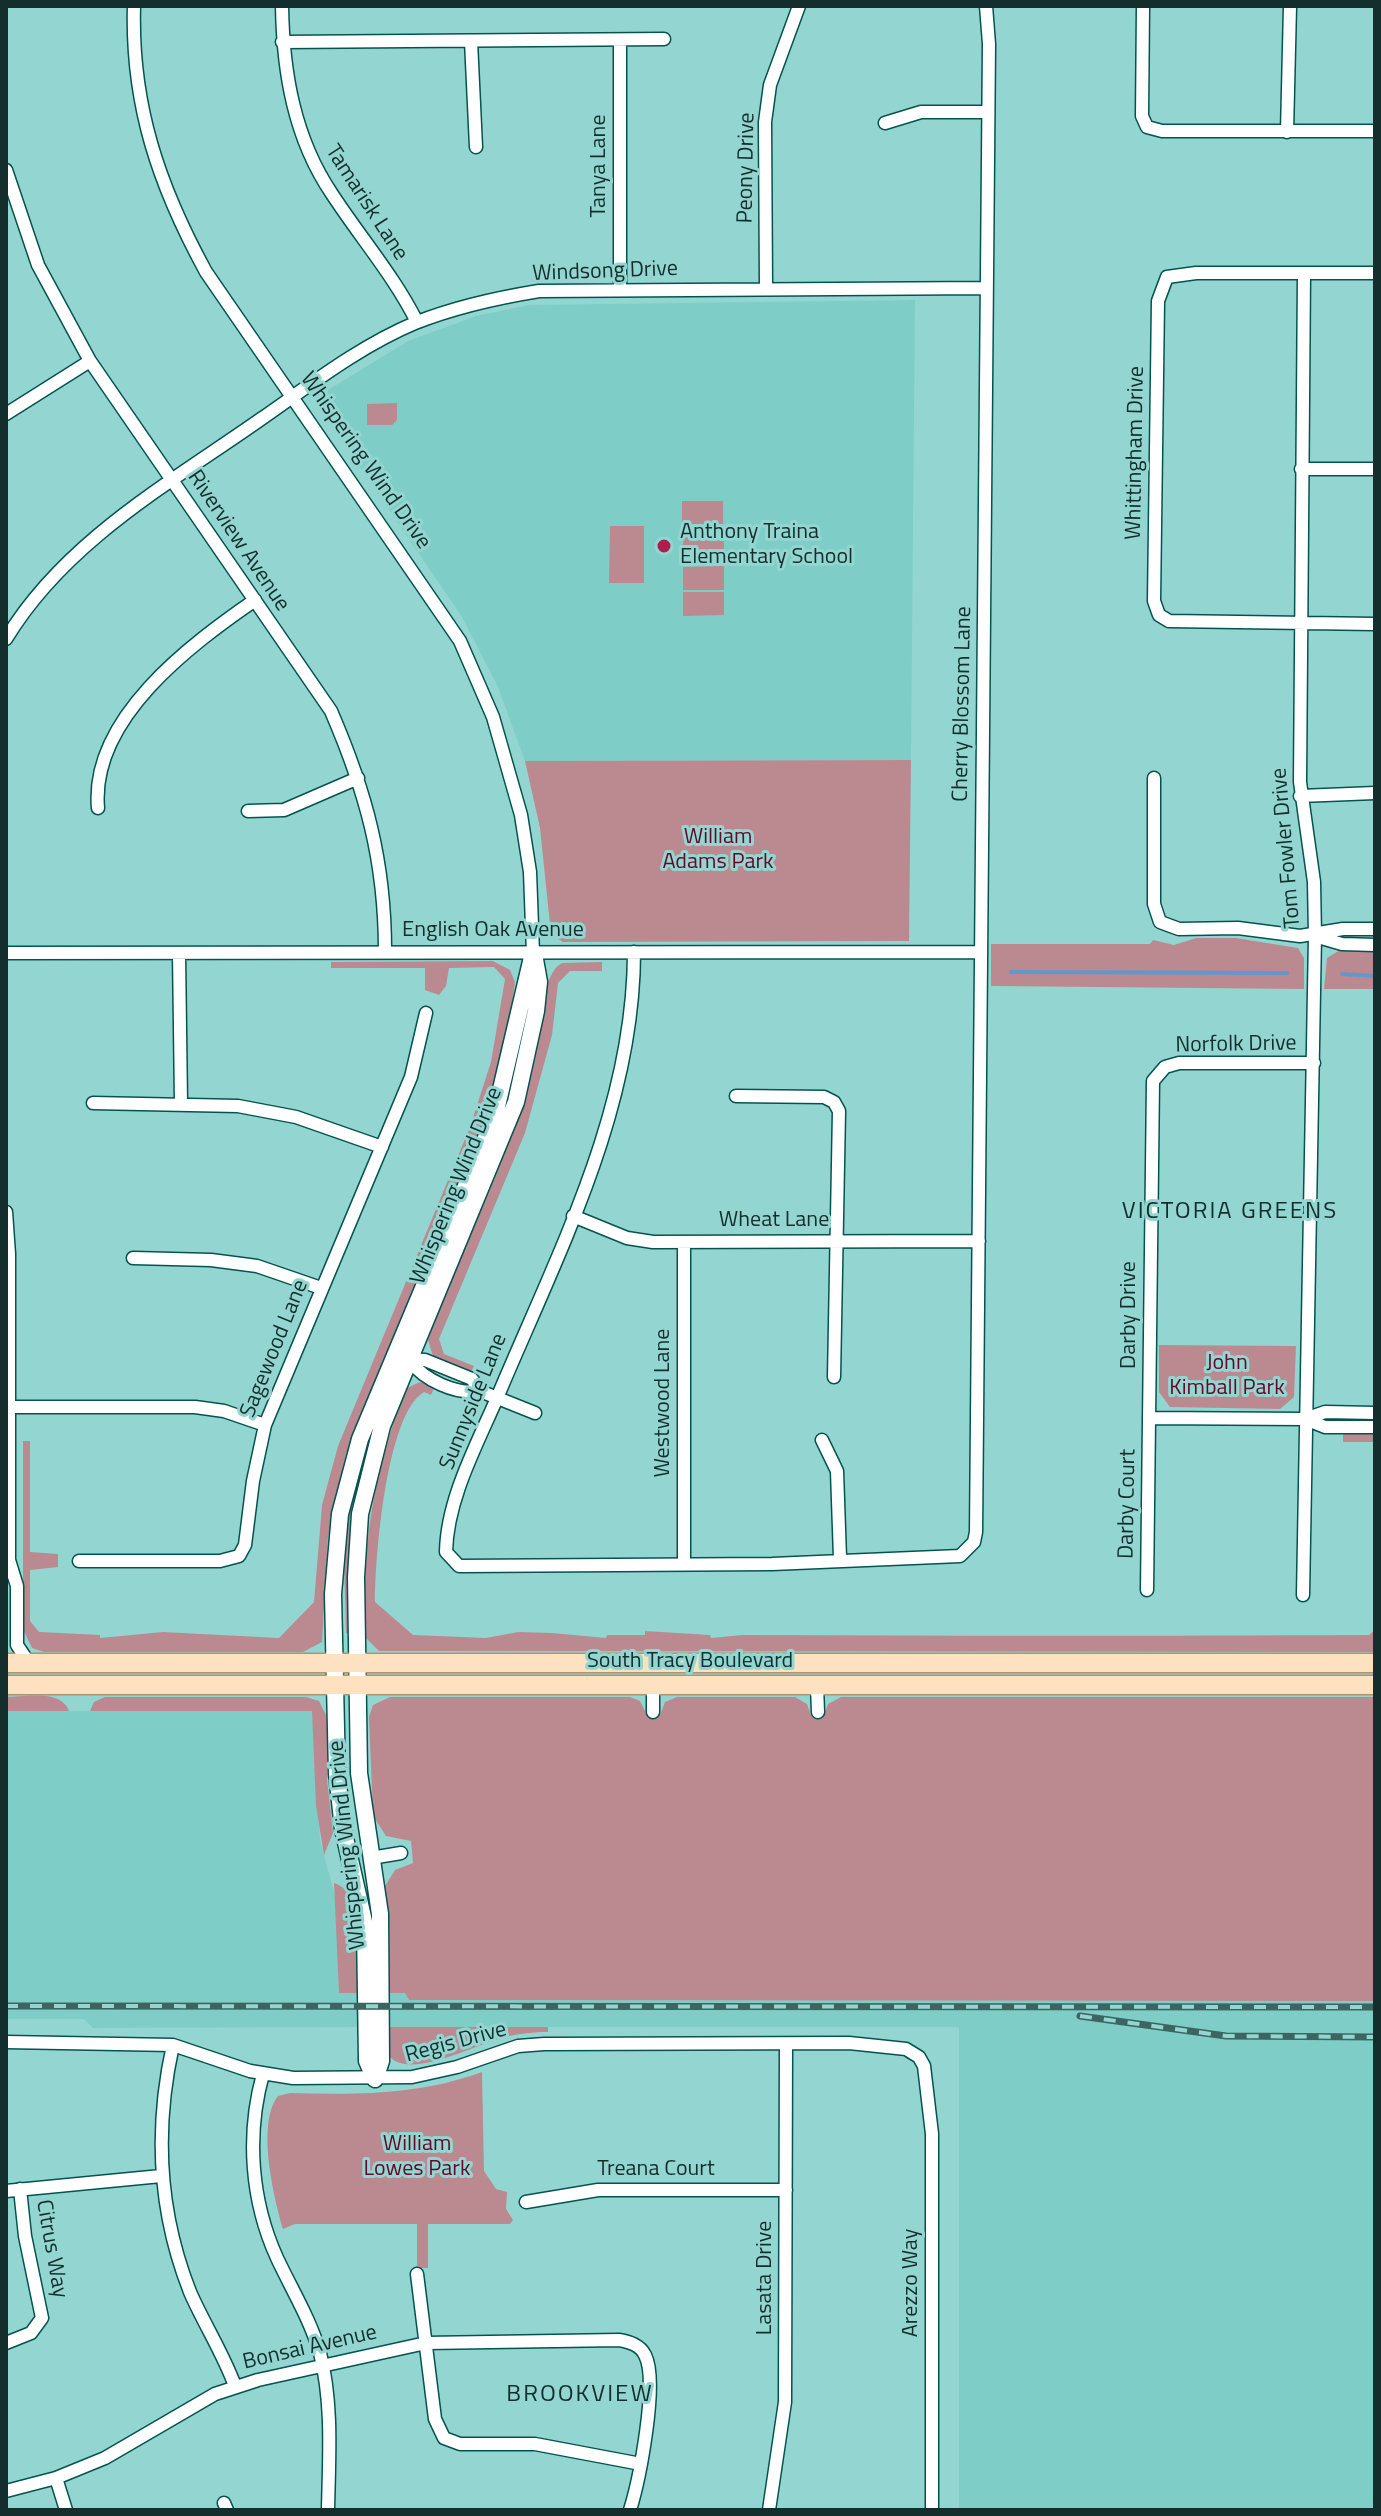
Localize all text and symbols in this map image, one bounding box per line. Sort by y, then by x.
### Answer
street label: Peony Drive [733,112,761,224]
street label: Tanya Lane [587,114,613,218]
street label: Tamarisk Lane [319,140,413,266]
street label: Windsong Drive [532,256,678,288]
street label: Whittingham Drive [1121,366,1151,540]
street label: Whispering Wind Drive [294,367,436,555]
street label: Riverview Avenue [181,466,295,616]
place label: Anthony Traina Elementary School [680,520,853,572]
marker: Anthony Traina Elementary School [655,537,673,555]
street label: Cherry Blossom Lane [948,606,978,802]
street label: Tom Fowler Drive [1267,767,1307,929]
park label: William Adams Park [662,825,774,876]
street label: English Oak Avenue [402,918,584,944]
street label: Norfolk Drive [1175,1031,1297,1059]
street label: Whispering Wind Drive [405,1084,509,1288]
district label: VICTORIA GREENS [1122,1198,1338,1226]
street label: Wheat Lane [719,1208,829,1234]
street label: Darby Drive [1117,1261,1143,1369]
street label: Sagewood Lane [235,1276,315,1422]
street label: Westwood Lane [651,1329,677,1477]
street label: Sunnyside Lane [435,1330,513,1474]
park label: John Kimball Park [1169,1351,1285,1402]
street label: Darby Court [1114,1449,1142,1559]
street label: South Tracy Boulevard [587,1649,793,1675]
street label: Whispering Wind Drive [324,1739,372,1951]
street label: Regis Drive [402,2017,510,2069]
park label: William Lowes Park [364,2132,470,2184]
street label: Treana Court [597,2157,715,2183]
street label: Citrus Way [29,2198,73,2300]
street label: Lasata Drive [753,2221,779,2335]
street label: Arezzo Way [899,2229,925,2337]
street label: Bonsai Avenue [240,2320,380,2376]
district label: BROOKVIEW [506,2381,654,2409]

